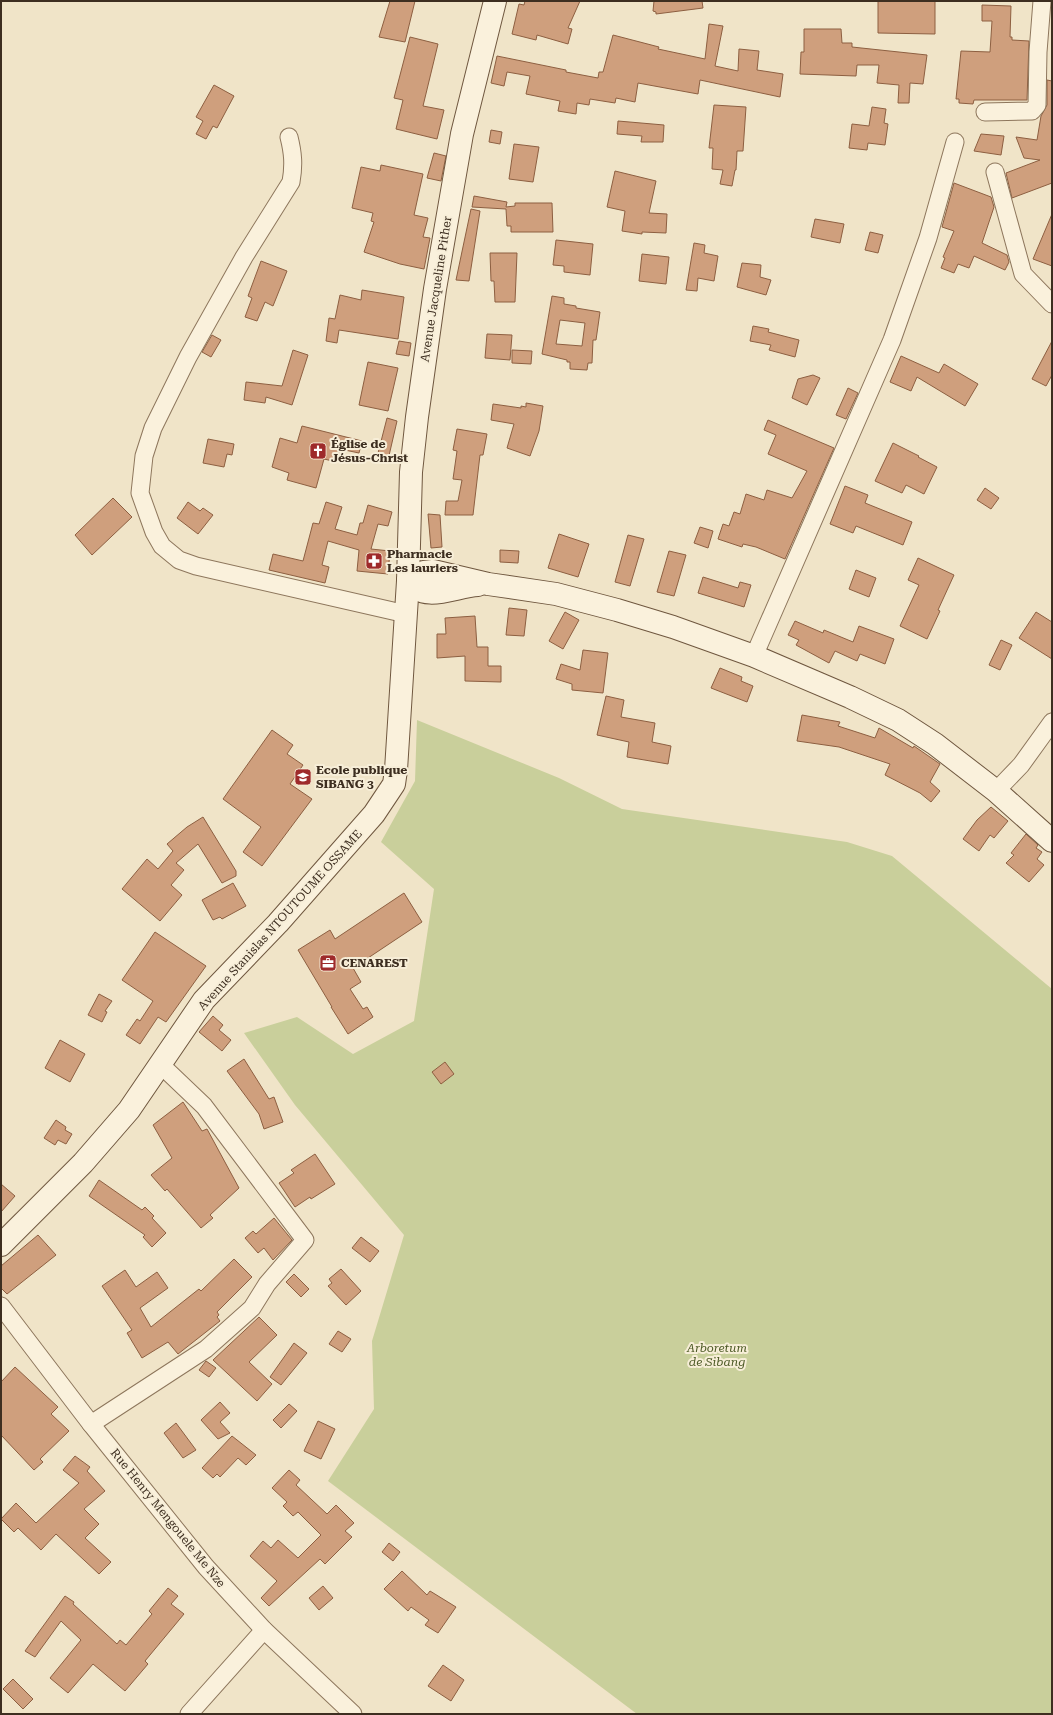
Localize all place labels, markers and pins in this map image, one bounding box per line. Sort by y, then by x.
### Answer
place label: Église de Jésus-Christ [331,437,408,465]
church icon: Église de Jésus-Christ [308,441,328,461]
place label: Pharmacie Les lauriers [387,547,458,575]
pharmacy icon: Pharmacie Les lauriers [364,551,384,571]
place label: Ecole publique SIBANG 3 [316,763,407,791]
school or university icon: Ecole publique SIBANG 3 [293,767,313,787]
office icon: CENAREST [318,953,338,973]
place label: CENAREST [341,956,408,970]

